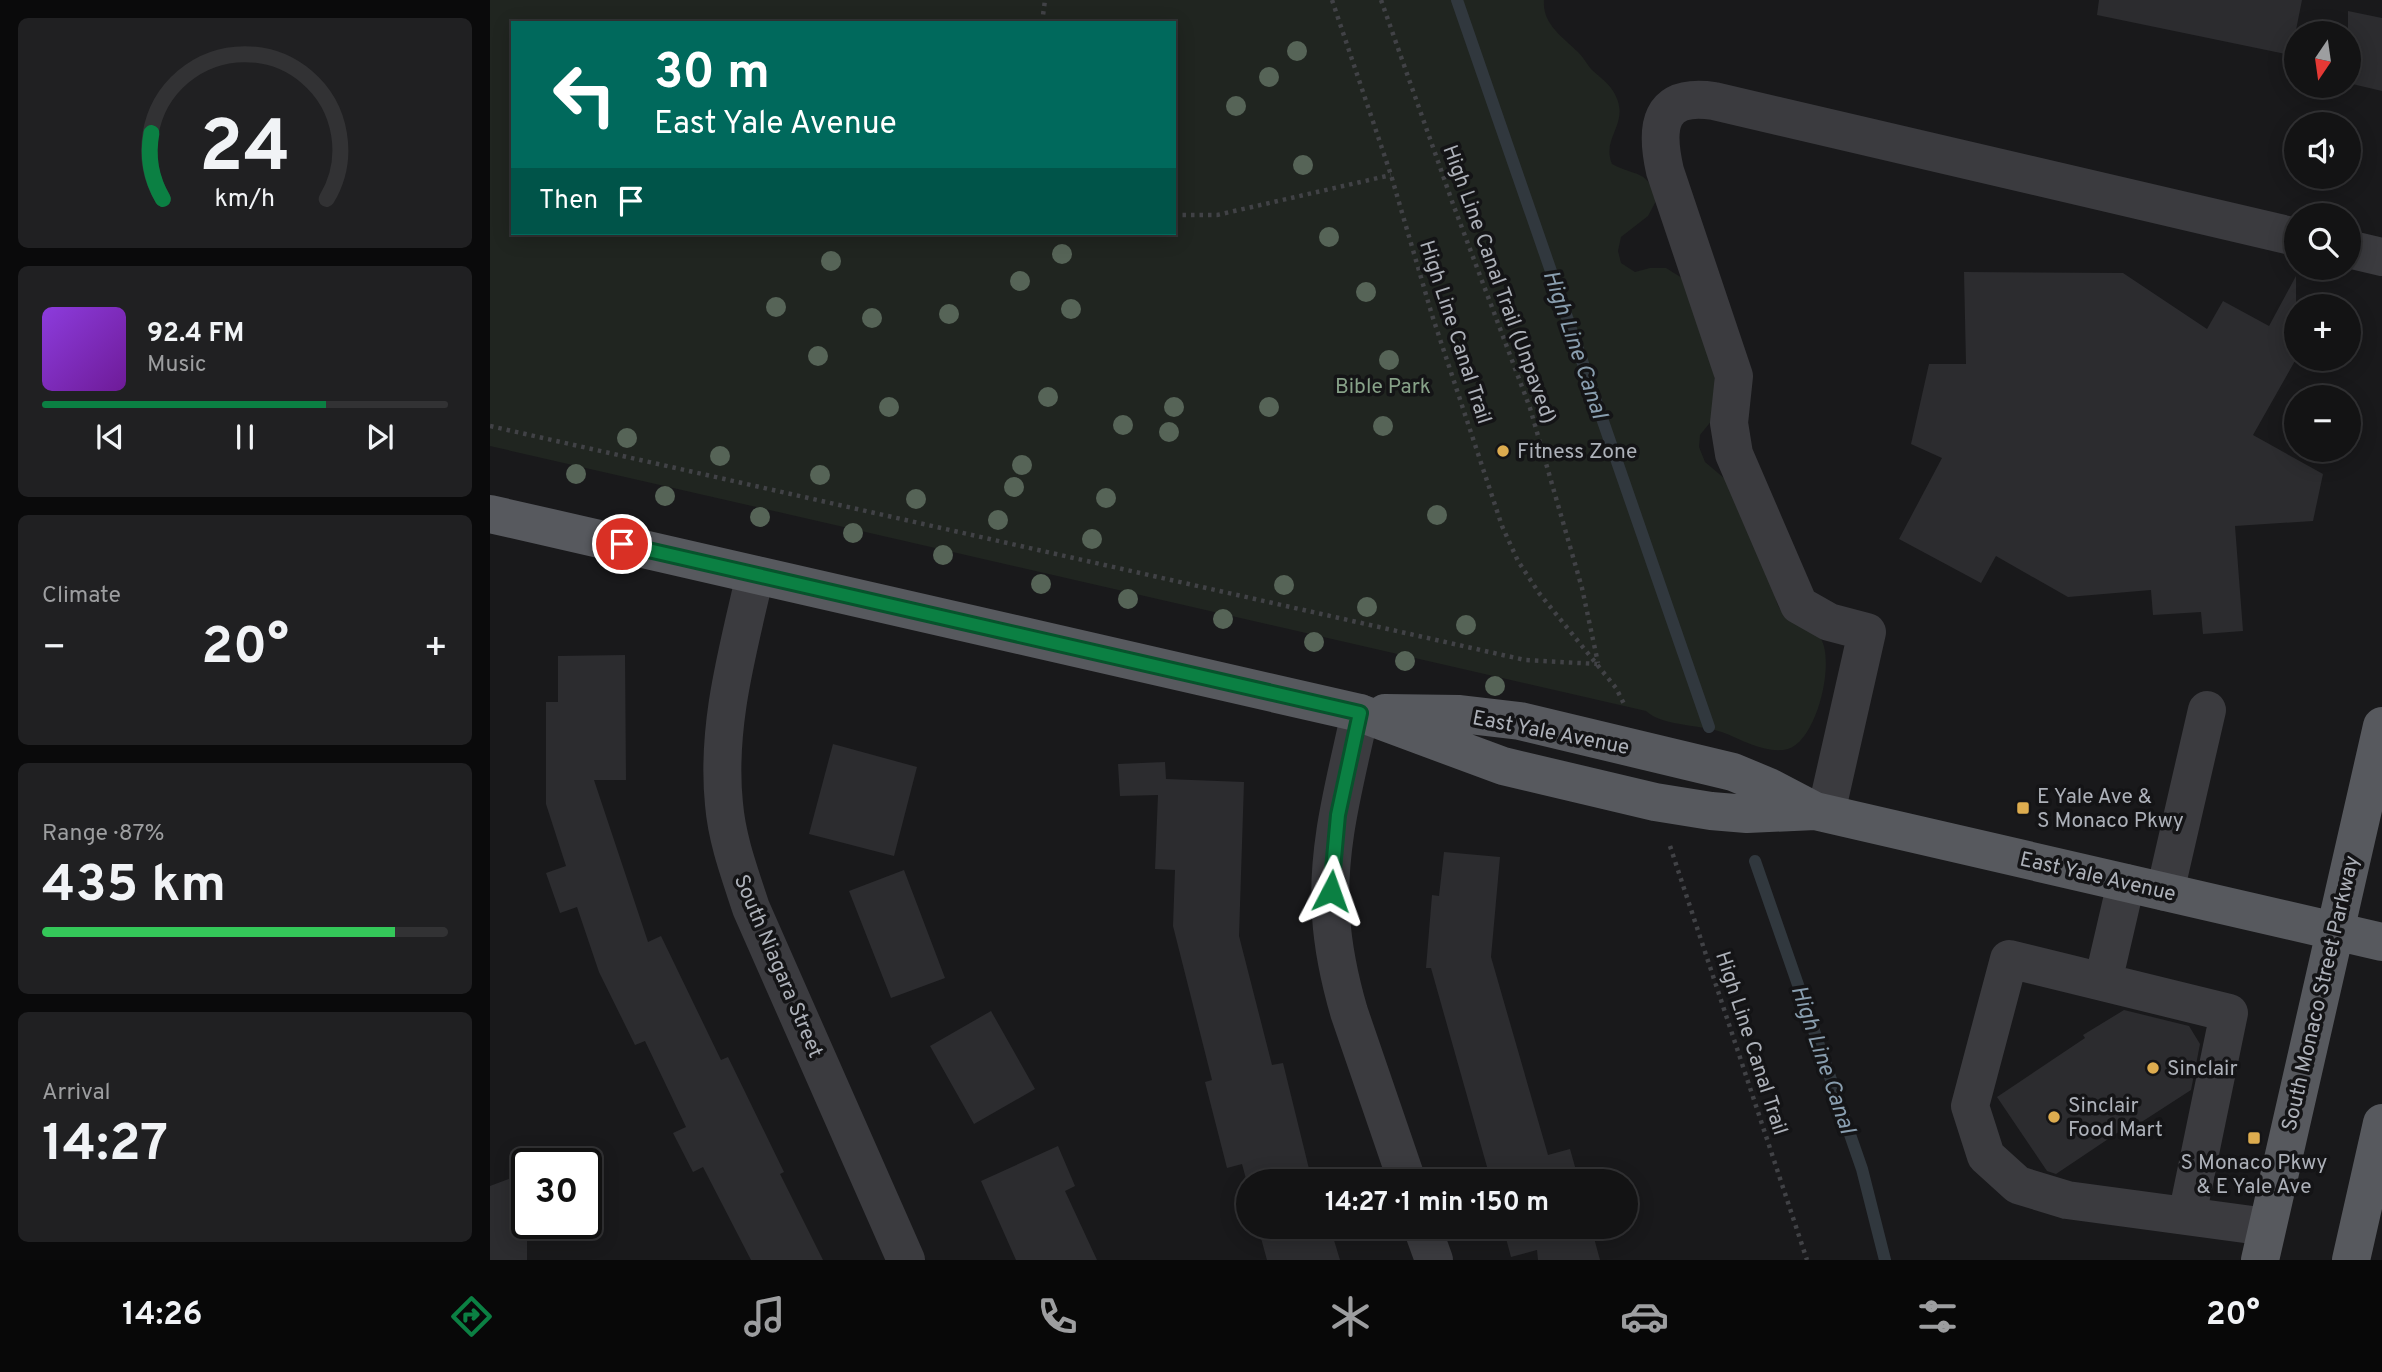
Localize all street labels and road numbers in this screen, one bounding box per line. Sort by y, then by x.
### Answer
street label: High Line Canal Trail (Unpaved) [1438,141,1562,427]
street label: High Line Canal Trail [1414,237,1498,427]
street label: East Yale Avenue [1470,705,1631,762]
street label: East Yale Avenue [2017,846,2178,909]
street label: South Monaco Street Parkway [2277,853,2366,1134]
street label: South Niagara Street [727,871,828,1062]
street label: High Line Canal Trail [1708,948,1793,1139]

